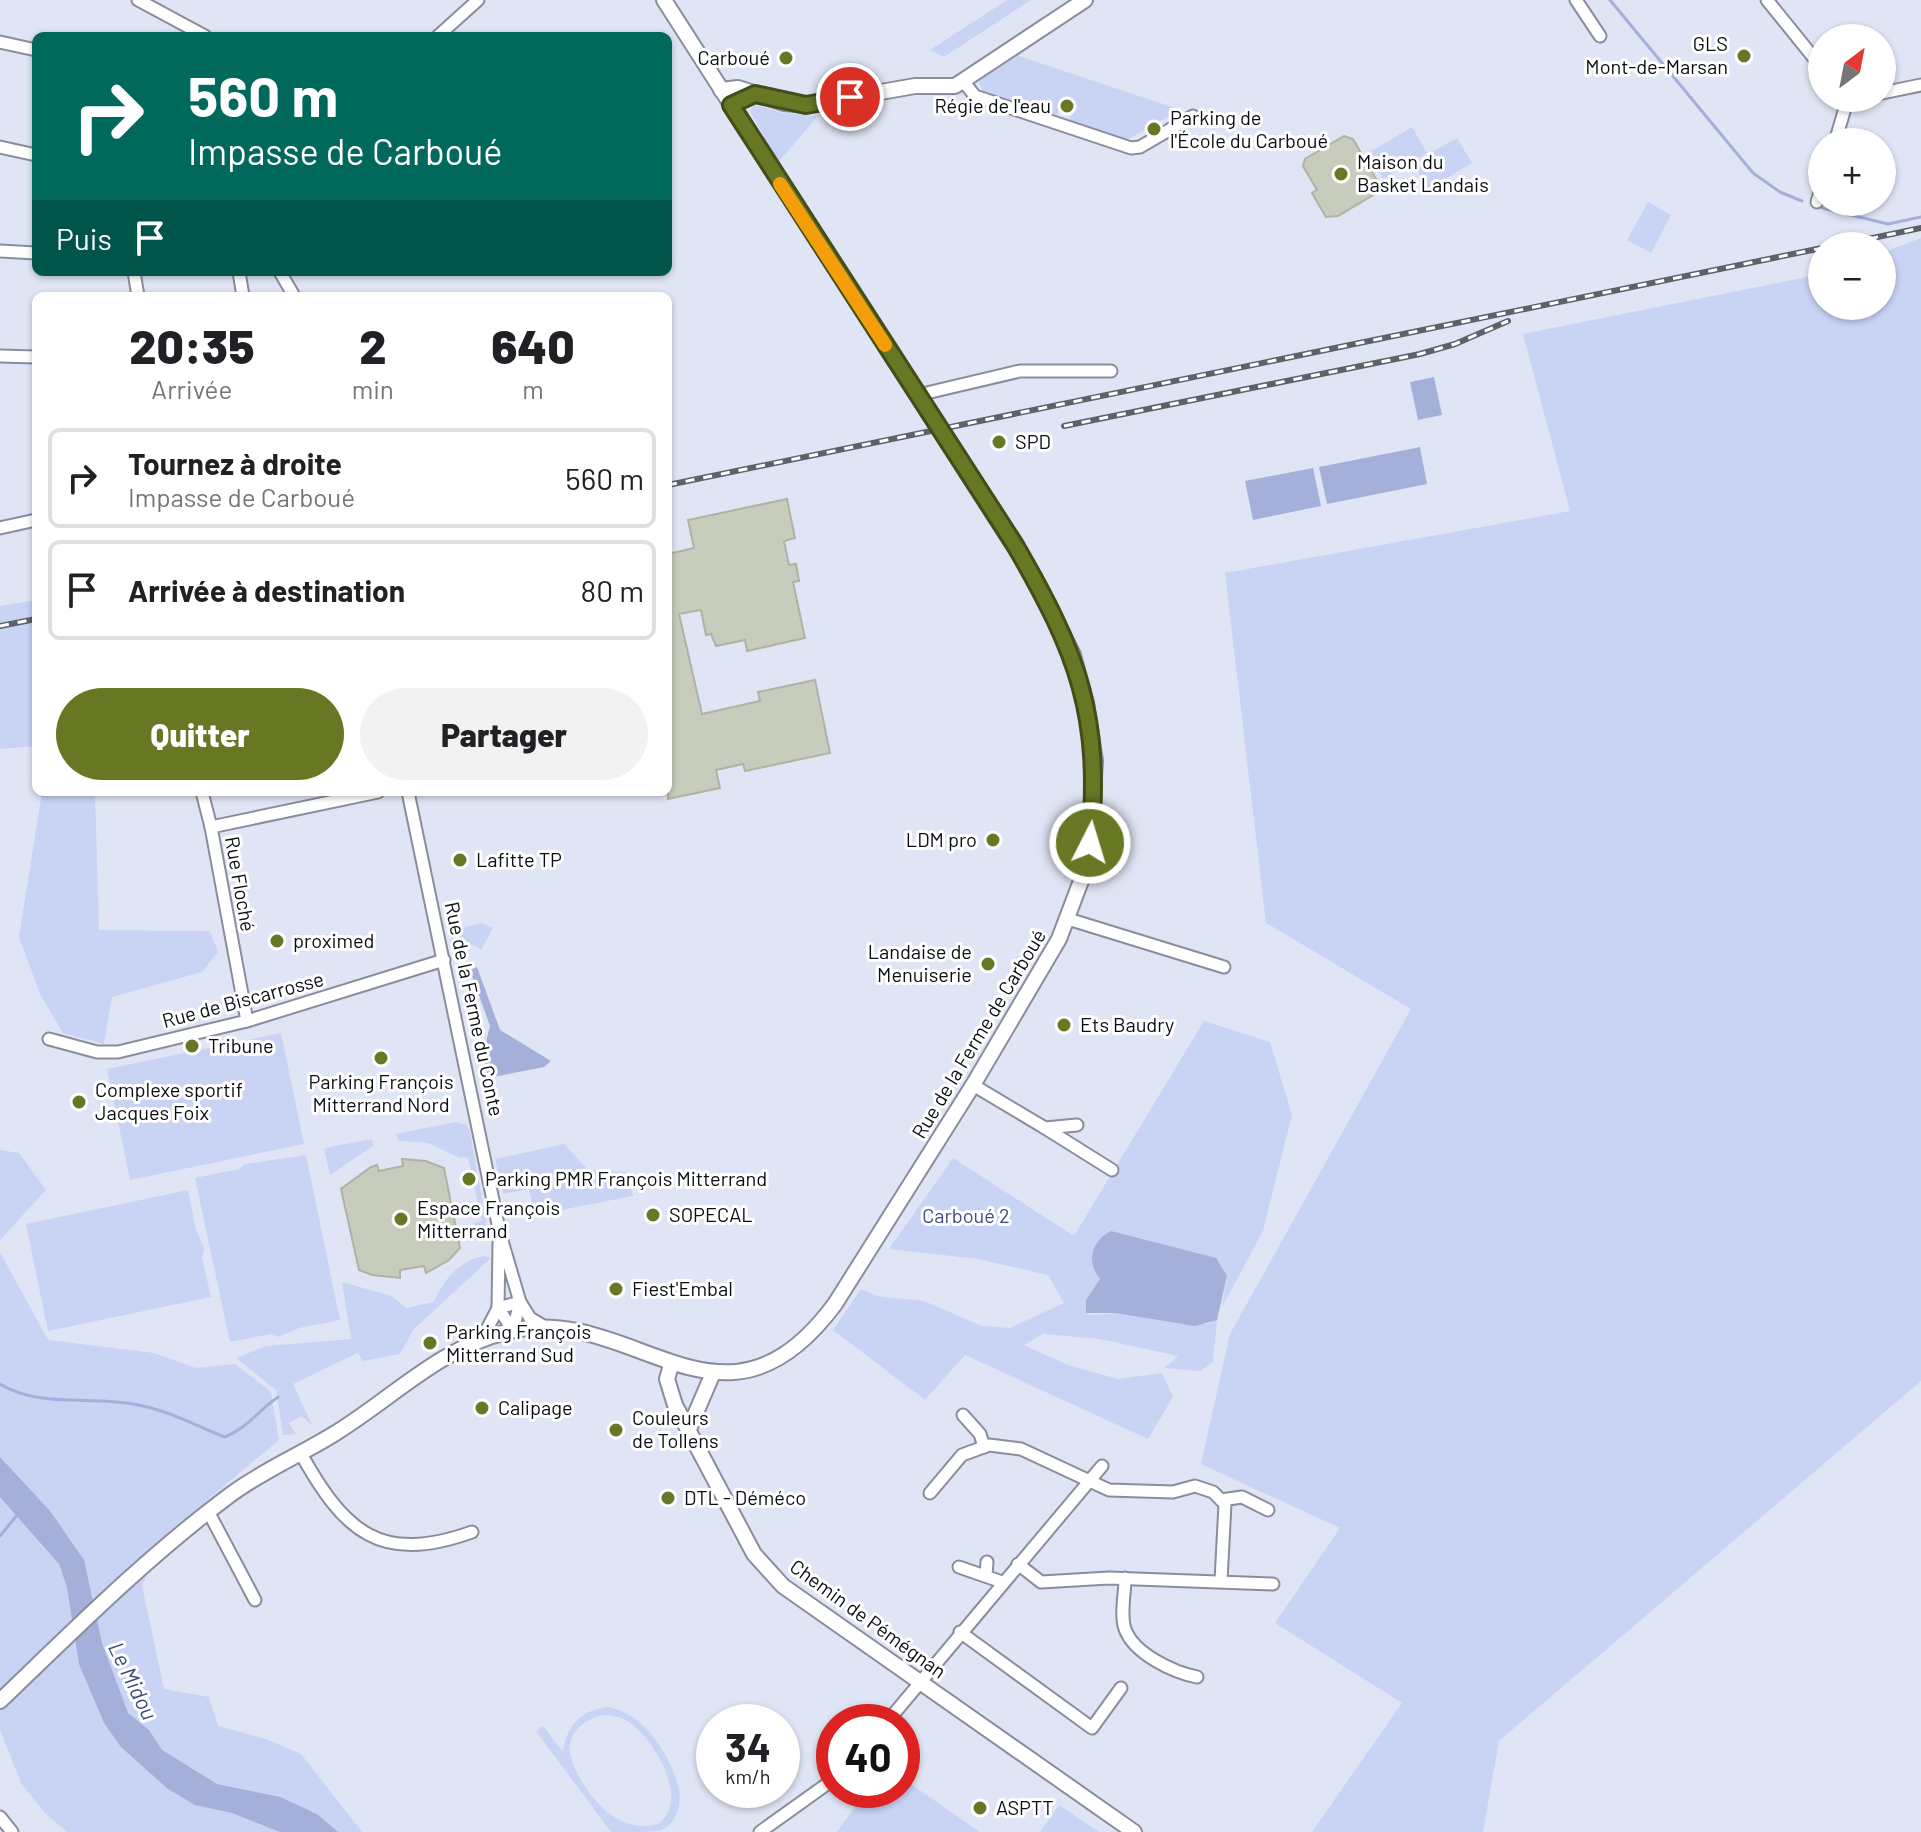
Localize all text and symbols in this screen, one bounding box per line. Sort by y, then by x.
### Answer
north arrow [1808,24,1896,112]
map controls [1808,24,1896,320]
place label: GLS Mont-de-Marsan [1585,31,1728,78]
place label: Carboué [697,45,770,69]
marker: GLS Mont-de-Marsan [1735,47,1753,65]
marker: Carboué [777,49,795,67]
text: 560 m [188,61,338,128]
pin [816,63,884,131]
icon: right [56,64,160,168]
icon: arrive [828,75,872,119]
place label: Régie de l'eau [934,93,1051,117]
marker: Régie de l'eau [1058,97,1076,115]
place label: Parking de l'École du Carboué [1170,105,1328,152]
marker: Parking de l'École du Carboué [1145,120,1163,138]
button: + [1808,128,1896,216]
text: Impasse de Carboué [188,129,503,172]
place label: Maison du Basket Landais [1357,149,1489,196]
marker: Maison du Basket Landais [1332,165,1350,183]
icon: arrive [128,216,172,260]
text: Puis [56,220,112,256]
button: − [1808,232,1896,320]
text: 20:35 [129,316,254,374]
text: 2 [359,316,386,374]
text: 640 [491,316,575,374]
text: Arrivée [151,373,232,404]
text: min [352,373,394,404]
text: m [522,373,544,404]
place label: SPD [1015,429,1051,453]
marker: SPD [990,433,1008,451]
text: Tournez à droite [128,445,342,481]
icon: right [60,456,104,500]
text: 560 m [565,460,644,496]
text: Impasse de Carboué [128,481,355,512]
icon: arrive [60,568,104,612]
text: Arrivée à destination [128,572,405,608]
text: 80 m [581,572,644,608]
button: Quitter [56,688,344,780]
button: Partager [360,688,648,780]
position arrow [1048,801,1132,885]
place label: LDM pro [906,827,977,851]
marker: LDM pro [984,831,1002,849]
street label: Rue Floché [221,834,261,933]
place label: Lafitte TP [476,847,562,871]
marker: Lafitte TP [451,851,469,869]
street label: Rue de la Ferme du Conte [441,899,509,1118]
street label: Rue de la Ferme de Carboué [906,925,1050,1142]
place label: proximed [293,928,375,952]
marker: proximed [268,932,286,950]
place label: Landaise de Menuiserie [868,939,972,986]
marker: Landaise de Menuiserie [979,955,997,973]
street label: Rue de Biscarrosse [159,966,326,1032]
place label: Ets Baudry [1080,1012,1174,1036]
marker: Ets Baudry [1055,1016,1073,1034]
place label: Tribune [208,1033,274,1057]
marker: Tribune [183,1037,201,1055]
marker: Parking François Mitterrand Nord [372,1049,390,1067]
place label: Parking François Mitterrand Nord [308,1069,454,1116]
place label: Complexe sportif Jacques Foix [95,1077,243,1124]
marker: Complexe sportif Jacques Foix [70,1093,88,1111]
place label: Parking PMR François Mitterrand [485,1166,767,1190]
marker: Parking PMR François Mitterrand [460,1170,478,1188]
place label: Espace François Mitterrand [417,1195,560,1242]
place label: SOPECAL [669,1202,753,1226]
park label: Carboué 2 [922,1203,1010,1227]
marker: SOPECAL [644,1206,662,1224]
marker: Espace François Mitterrand [392,1210,410,1228]
place label: Fiest'Embal [632,1276,733,1300]
marker: Fiest'Embal [607,1280,625,1298]
place label: Parking François Mitterrand Sud [446,1319,591,1366]
marker: Parking François Mitterrand Sud [421,1334,439,1352]
place label: Calipage [498,1395,573,1419]
marker: Calipage [473,1399,491,1417]
place label: Couleurs de Tollens [632,1405,719,1452]
marker: Couleurs de Tollens [607,1421,625,1439]
place label: DTL - Déméco [684,1485,806,1509]
marker: DTL - Déméco [659,1489,677,1507]
street label: Chemin de Pémégnan [786,1553,951,1683]
water label: Le Midou [104,1637,164,1724]
speed limit sign: 40 [816,1704,920,1808]
text: 34 [725,1722,771,1770]
text: km/h [725,1764,771,1788]
place label: ASPTT [996,1795,1054,1819]
marker: ASPTT [971,1799,989,1817]

